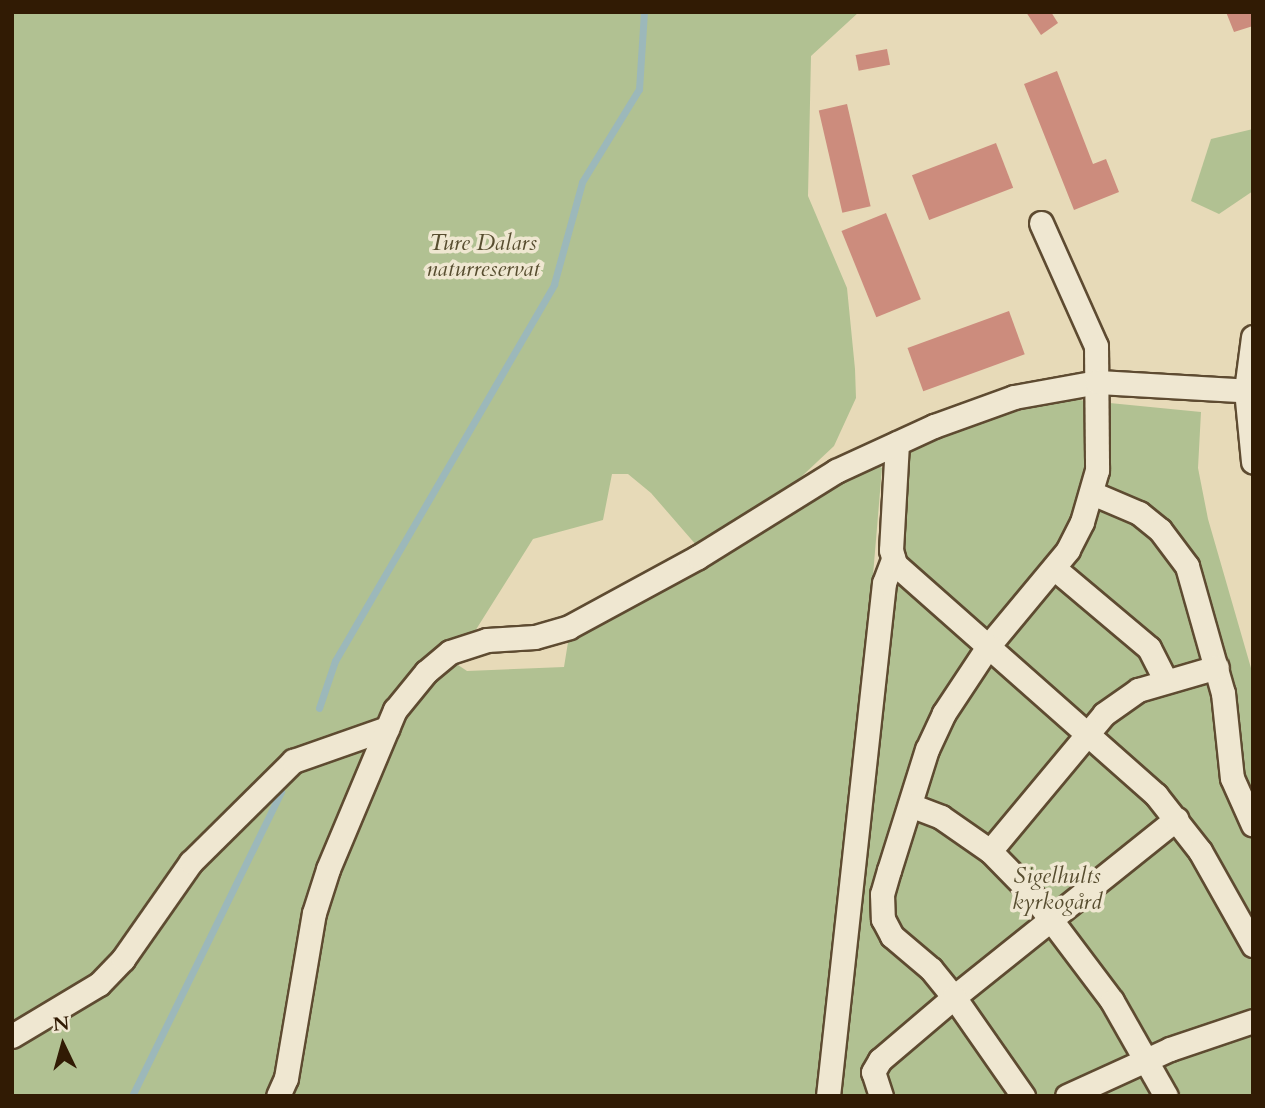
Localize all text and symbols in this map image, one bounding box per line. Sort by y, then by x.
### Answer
park label: Ture Dalars naturreservat [426,229,540,283]
park label: Sigelhults kyrkogård [1012,862,1102,916]
north arrow [28,1010,98,1080]
text: N [52,1010,71,1038]

